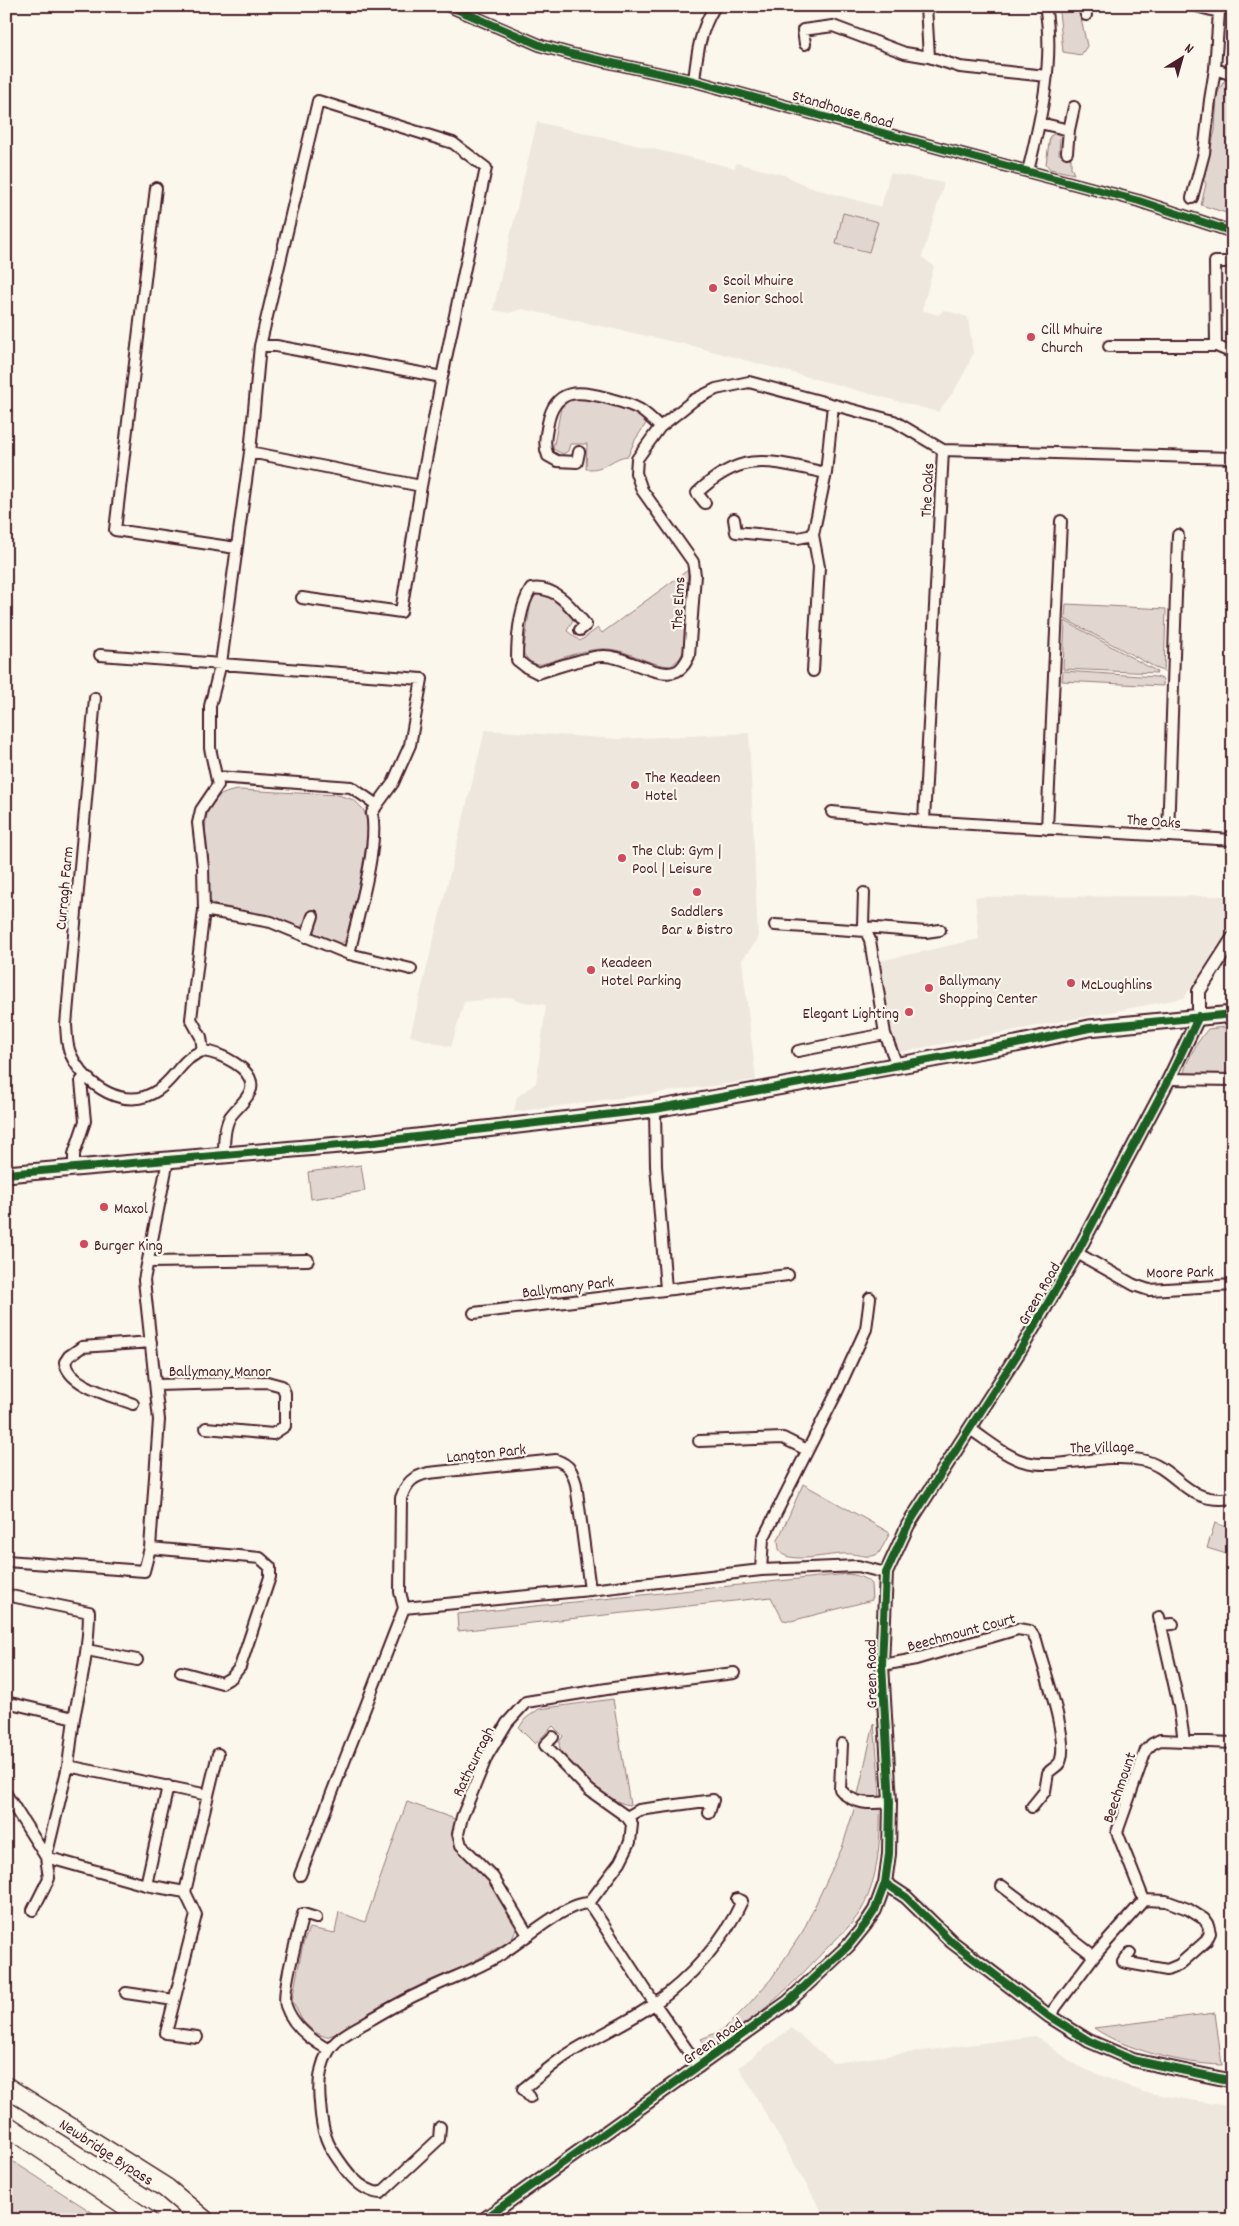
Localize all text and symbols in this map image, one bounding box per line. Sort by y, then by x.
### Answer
north arrow [1156,32,1206,82]
text: N [1180,39,1197,59]
street label: Standhouse Road [789,85,896,136]
place label: Scoil Mhuire Senior School [723,270,803,311]
marker: Scoil Mhuire Senior School [707,282,719,294]
place label: Cill Mhuire Church [1041,319,1103,360]
marker: Cill Mhuire Church [1025,331,1037,343]
street label: The Oaks [916,462,941,518]
street label: The Elms [667,576,692,630]
place label: The Keadeen Hotel [645,767,720,808]
marker: The Keadeen Hotel [629,779,641,791]
street label: The Oaks [1126,809,1182,836]
place label: The Club: Gym | Pool | Leisure [632,840,722,881]
street label: Curragh Farm [50,845,81,931]
marker: The Club: Gym | Pool | Leisure [616,852,628,864]
marker: Saddlers Bar & Bistro [691,886,703,898]
place label: Saddlers Bar & Bistro [661,901,733,942]
place label: Keadeen Hotel Parking [601,952,681,993]
marker: Keadeen Hotel Parking [585,964,597,976]
place label: Ballymany Shopping Center [939,970,1038,1011]
place label: McLoughlins [1081,974,1153,997]
marker: McLoughlins [1065,977,1077,989]
marker: Ballymany Shopping Center [923,982,935,994]
place label: Elegant Lighting [802,1003,899,1026]
marker: Elegant Lighting [903,1006,915,1018]
place label: Maxol [114,1198,148,1221]
marker: Maxol [98,1201,110,1213]
place label: Burger King [94,1235,163,1258]
marker: Burger King [78,1238,90,1250]
street label: Green Road [1013,1259,1067,1330]
street label: Moore Park [1146,1261,1214,1286]
street label: Ballymany Park [521,1271,616,1306]
street label: Ballymany Manor [169,1361,271,1384]
street label: The Village [1070,1436,1134,1461]
street label: Langton Park [445,1439,527,1470]
street label: Beechmount Court [905,1608,1018,1659]
street label: Green Road [860,1639,885,1709]
street label: Rathcurragh [447,1723,501,1801]
street label: Beechmount [1097,1749,1143,1826]
street label: Green Road [679,2013,748,2071]
street label: Newbridge Bypass [54,2114,158,2192]

